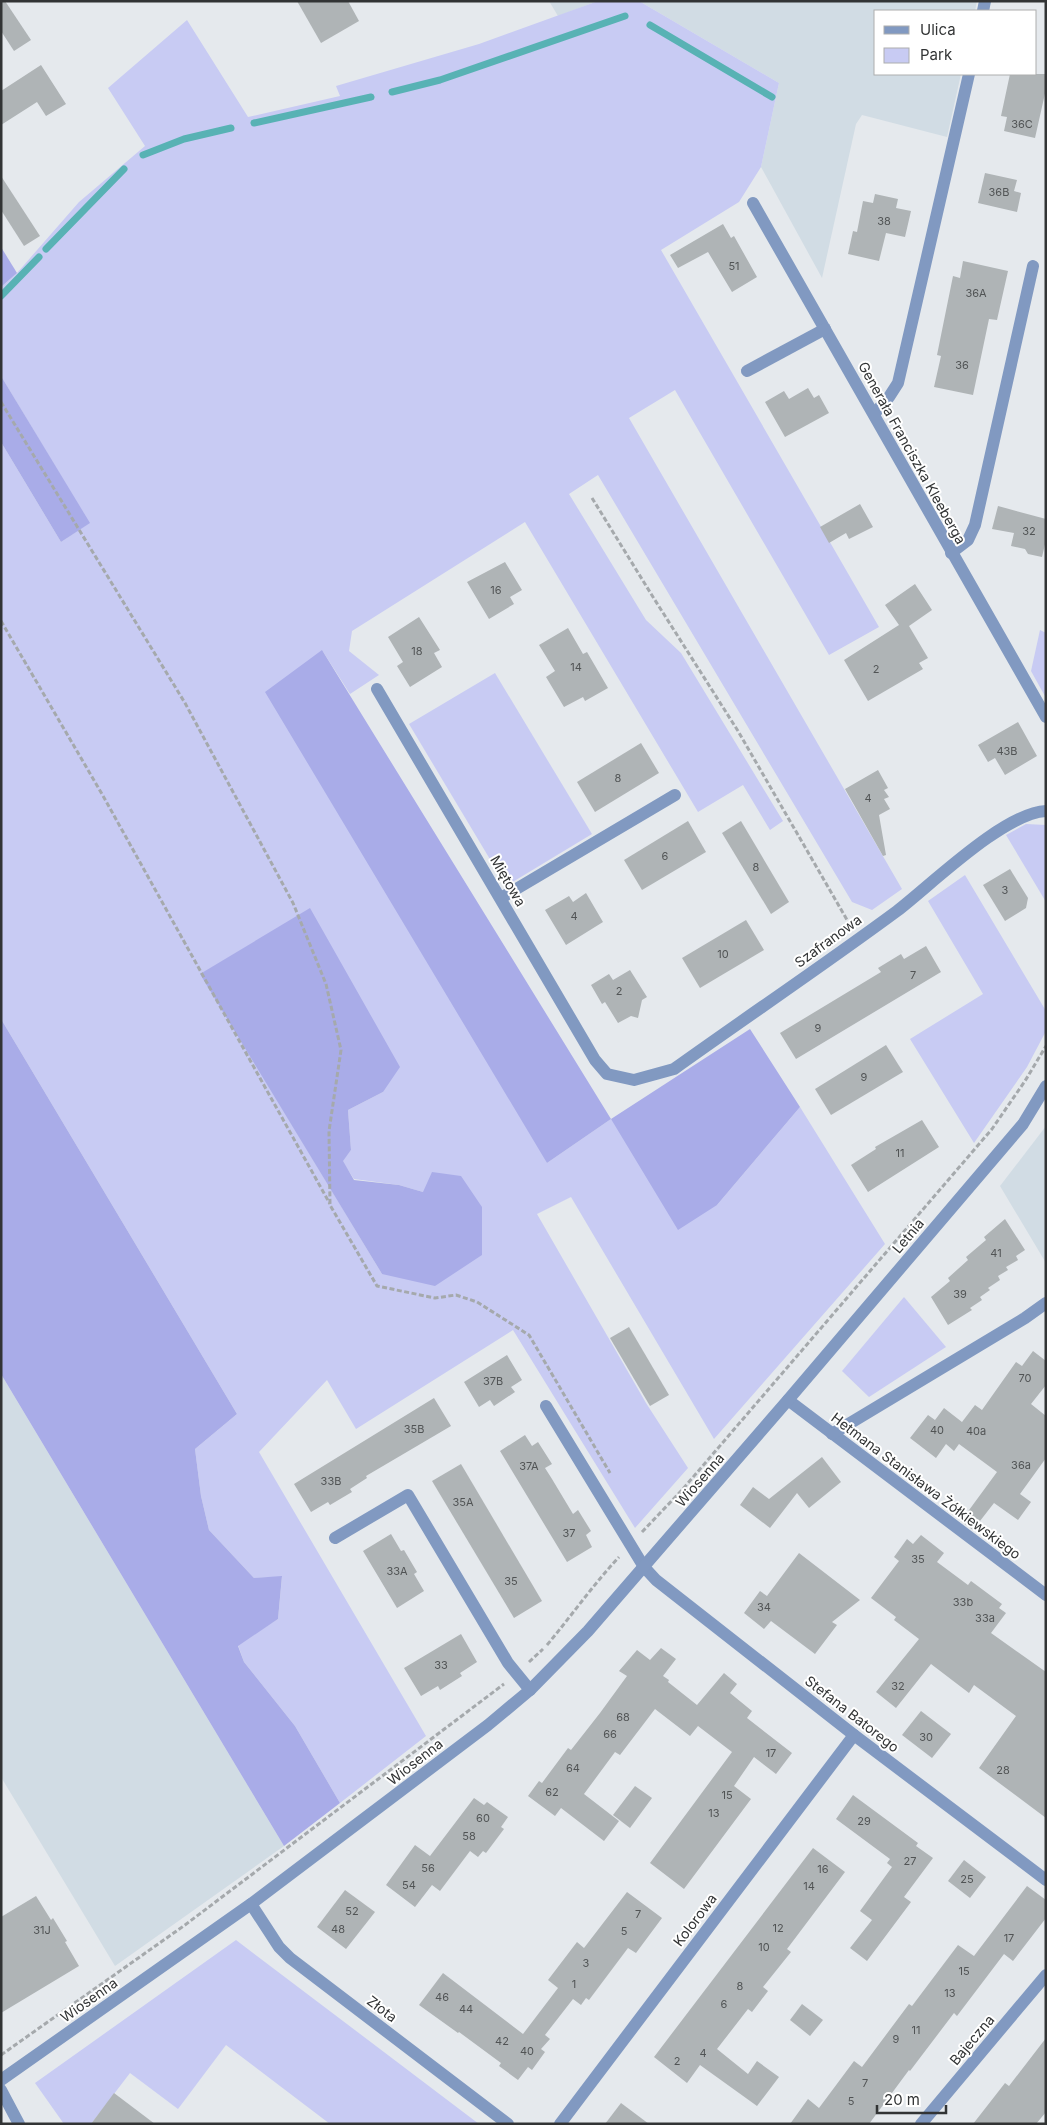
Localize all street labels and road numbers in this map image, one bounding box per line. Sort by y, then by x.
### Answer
street label: Generała Franciszka Kleeberga [855,359,970,547]
street label: Miętowa [487,852,530,909]
street label: Szafranowa [791,911,865,971]
street label: Letnia [888,1215,927,1257]
street label: Hetmana Stanisława Żółkiewskiego [828,1409,1024,1563]
street label: Wiosenna [672,1449,728,1510]
street label: Stefana Batorego [802,1672,903,1756]
street label: Wiosenna [384,1735,446,1788]
street label: Kolorowa [669,1890,720,1949]
street label: Wiosenna [57,1974,120,2025]
street label: Złota [364,1992,401,2025]
street label: Bajeczna [946,2011,997,2068]

